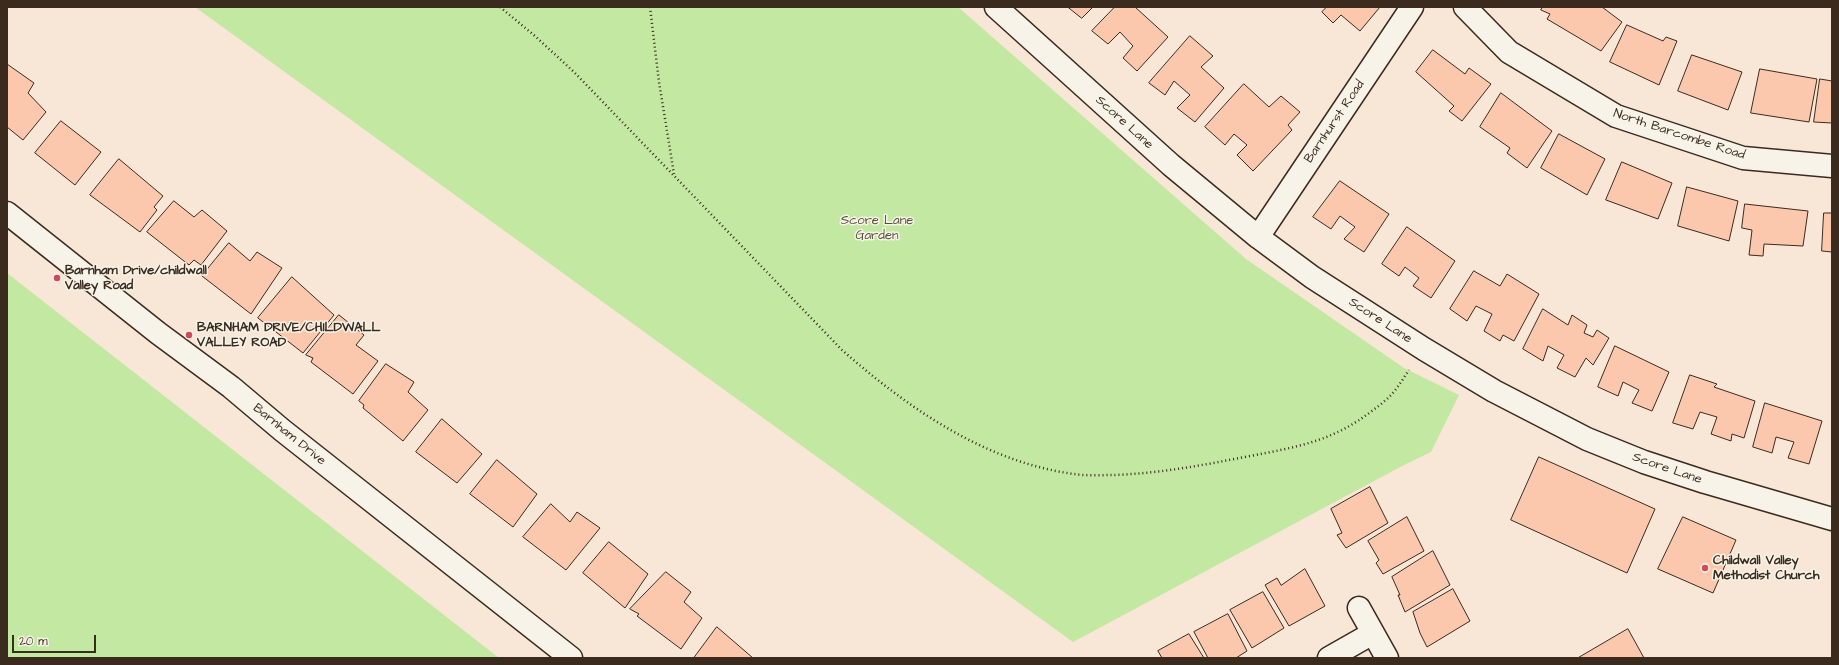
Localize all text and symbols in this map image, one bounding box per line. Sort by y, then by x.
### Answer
street label: Barnhurst Road [1302,78,1368,166]
street label: Score Lane [1092,93,1156,153]
street label: North Barcombe Road [1611,106,1747,164]
park label: Score Lane Garden [841,213,913,244]
place label: Barnham Drive/childwall Valley Road [65,263,207,294]
marker: Barnham Drive/childwall Valley Road [52,273,62,283]
street label: Score Lane [1345,295,1415,347]
place label: BARNHAM DRIVE/CHILDWALL VALLEY ROAD [197,320,381,351]
marker: BARNHAM DRIVE/CHILDWALL VALLEY ROAD [184,330,194,340]
street label: Barnham Drive [249,401,329,469]
street label: Score Lane [1630,450,1704,488]
place label: Childwall Valley Methodist Church [1713,553,1819,584]
marker: Childwall Valley Methodist Church [1700,563,1710,573]
scale bar [14,627,98,653]
text: 20 m [19,633,48,650]

